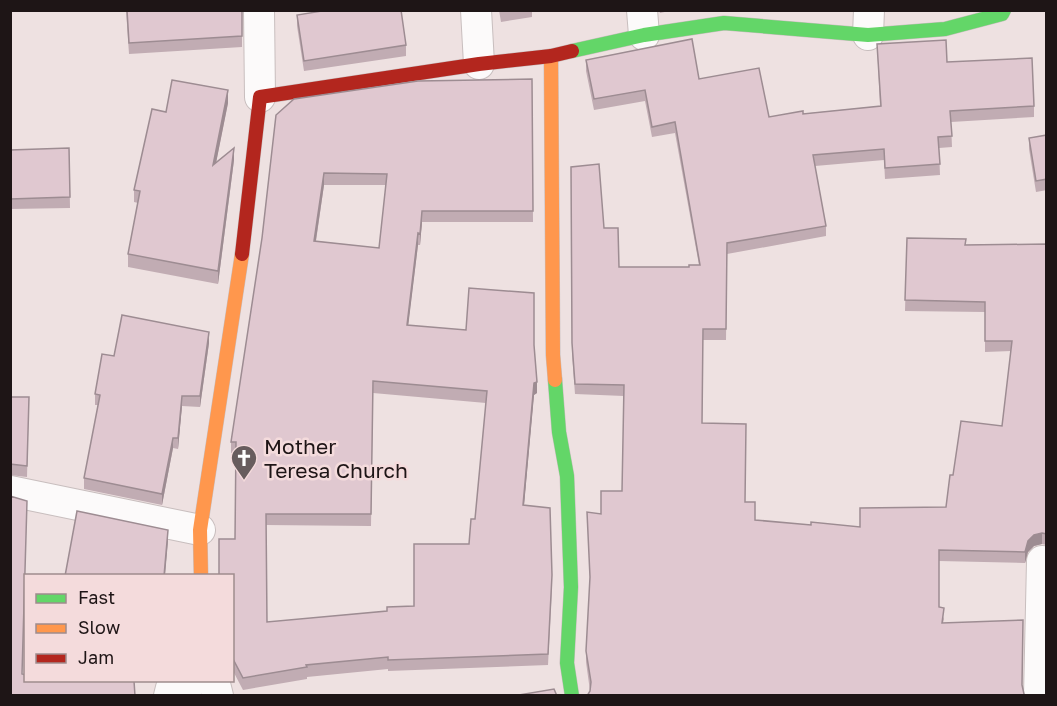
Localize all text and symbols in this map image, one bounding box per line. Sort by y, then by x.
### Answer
place label: Mother Teresa Church [264,433,408,483]
church icon: Mother Teresa Church [229,443,259,481]
legend [24,574,234,682]
text: Fast [78,586,115,608]
text: Slow [78,616,121,638]
text: Jam [78,646,114,668]

